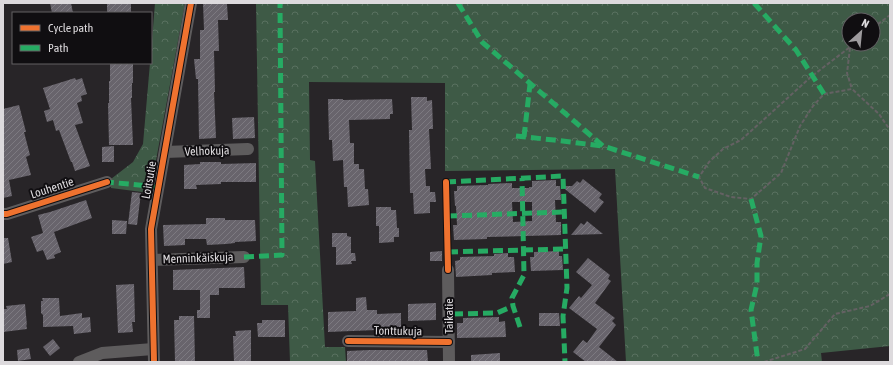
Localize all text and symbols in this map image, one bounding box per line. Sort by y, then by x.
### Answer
legend [12,12,152,64]
north arrow [841,12,881,52]
text: N [860,16,871,30]
text: Cycle path [48,21,93,35]
text: Path [48,41,69,55]
street label: Velhokuja [184,143,230,159]
street label: Loitsutie [139,160,159,200]
street label: Louhentie [29,174,75,202]
street label: Menninkäiskuja [162,250,234,266]
street label: Taikatie [442,298,456,334]
street label: Tonttukuja [374,324,422,338]

